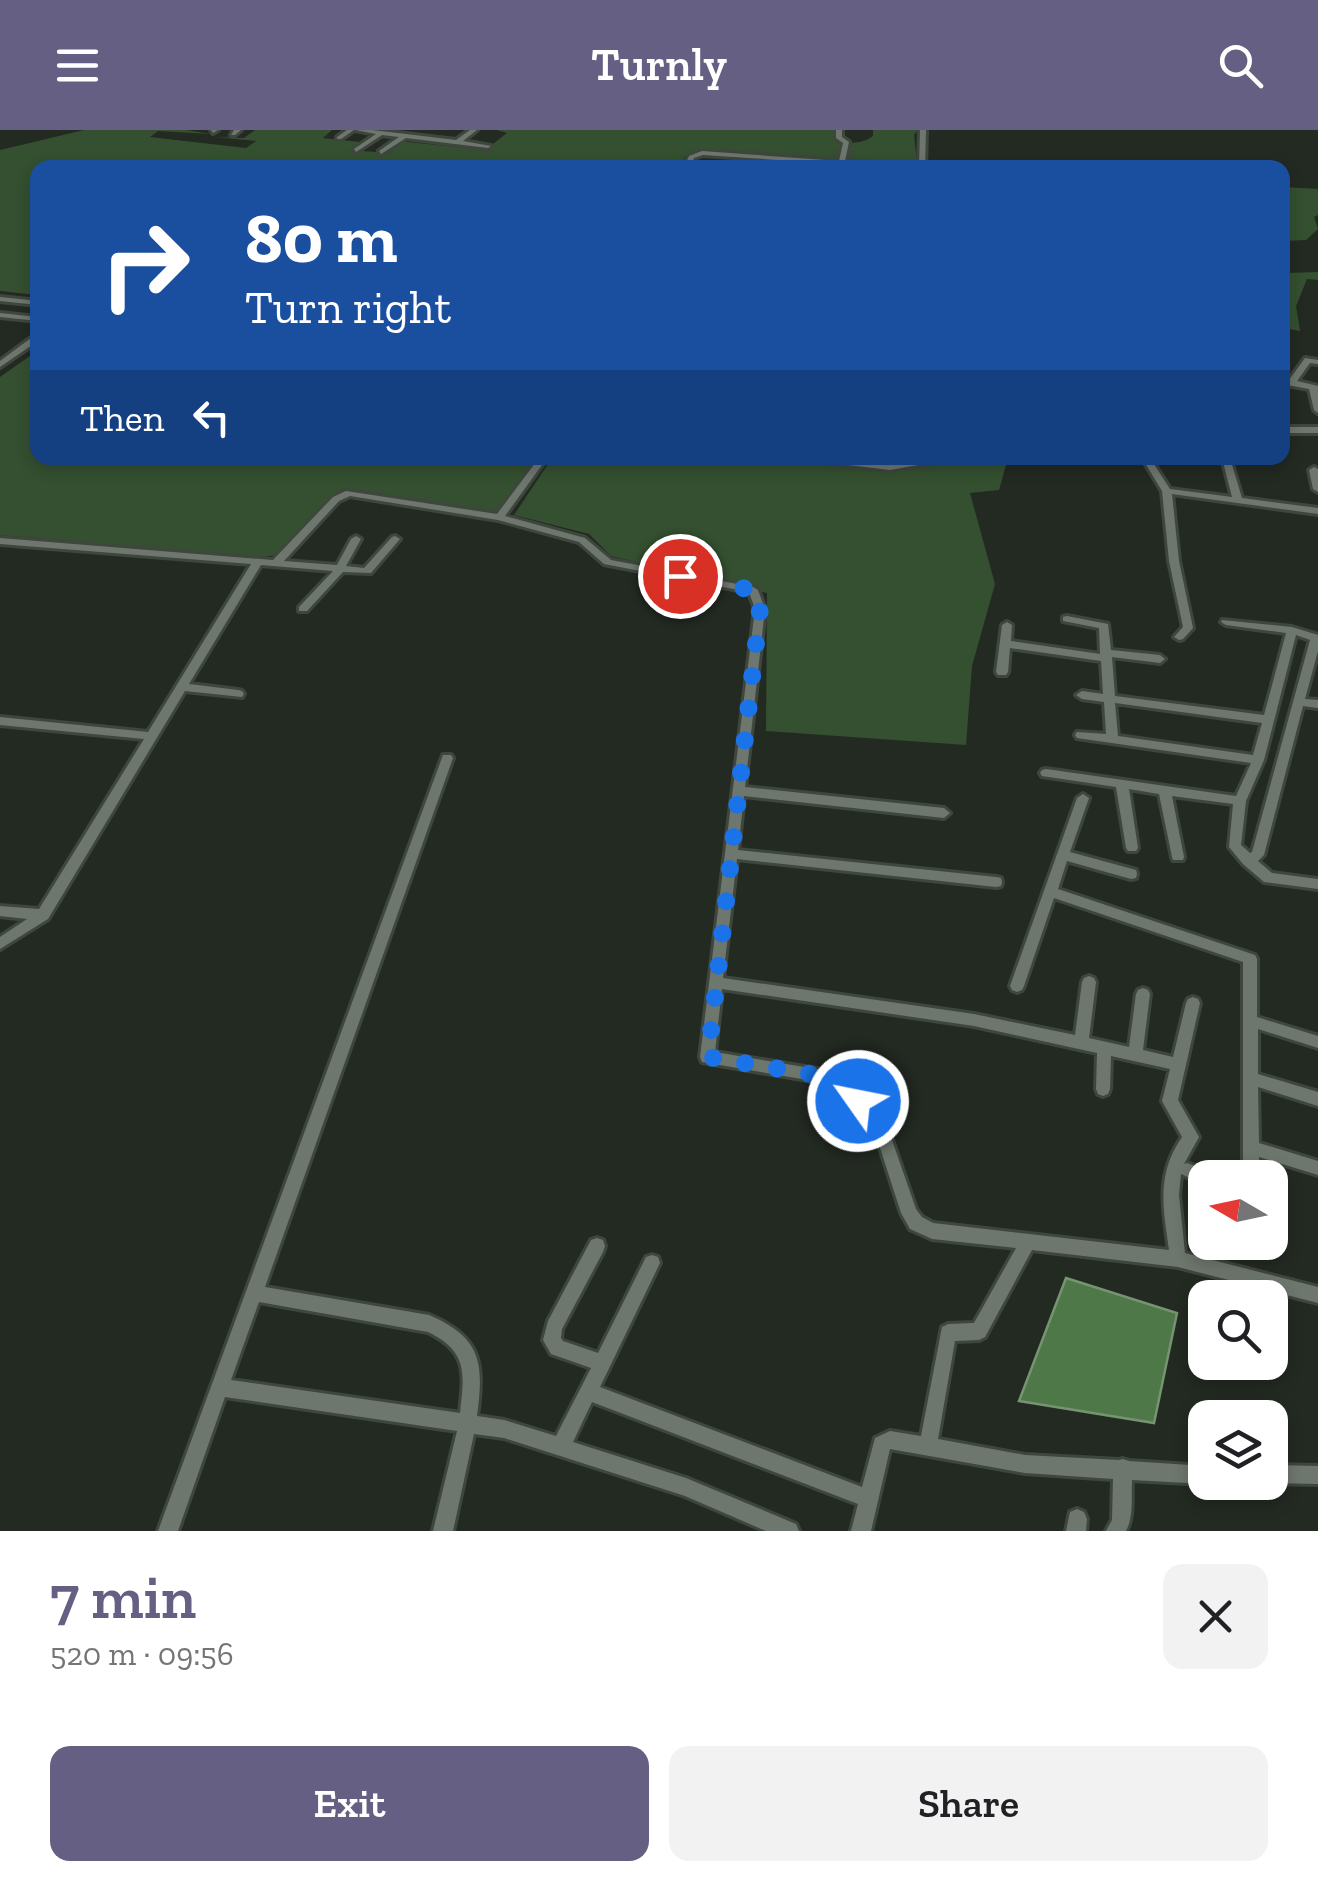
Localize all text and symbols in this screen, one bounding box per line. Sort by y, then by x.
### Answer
icon: menu [50,38,105,93]
text: Turnly [591,38,727,92]
icon: search [1213,38,1268,93]
text: 80 m [245,196,397,280]
icon: right [80,200,210,330]
text: Turn right [245,281,451,335]
icon: left [184,390,239,445]
text: Then [80,395,164,441]
pin [638,534,723,619]
icon: arrive [653,549,708,604]
position arrow [806,1049,910,1153]
north arrow [1188,1160,1288,1260]
map controls [1188,1160,1288,1500]
button: search [1188,1280,1288,1380]
button: layers [1188,1400,1288,1500]
text: 7 min [50,1561,196,1633]
button: close [1163,1564,1268,1669]
text: 520 m · 09:56 [50,1635,234,1673]
button: Exit [50,1746,649,1861]
button: Share [669,1746,1268,1861]

